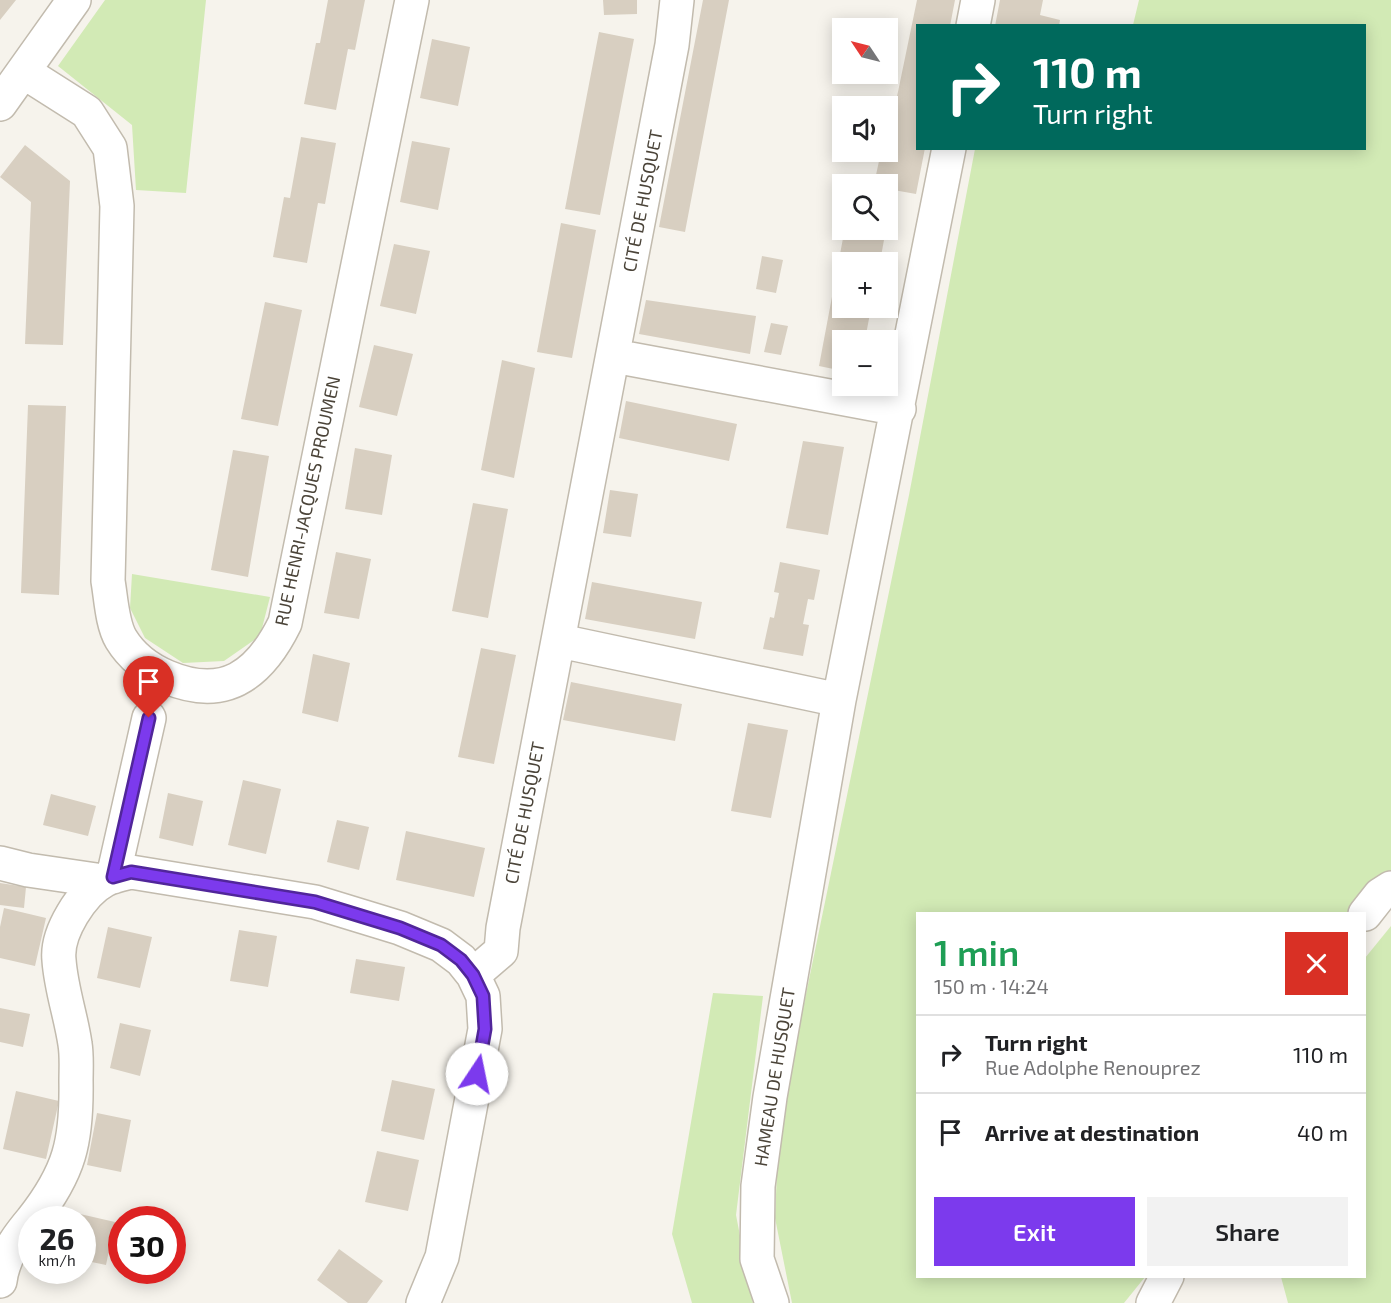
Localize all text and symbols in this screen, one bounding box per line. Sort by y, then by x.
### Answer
north arrow [832,18,898,84]
map controls [832,18,898,396]
text: 110 m [1033,46,1142,96]
icon: right [934,48,1012,126]
button: sound [832,96,898,162]
text: Turn right [1033,97,1153,129]
street label: CITÉ DE HUSQUET [617,127,667,274]
button: search [832,174,898,240]
button: + [832,252,898,318]
button: − [832,330,898,396]
street label: RUE HENRI-JACQUES PROUMEN [270,374,344,628]
pin [123,656,174,718]
icon: arrive [132,665,165,698]
street label: CITÉ DE HUSQUET [499,739,549,886]
text: 1 min [934,930,1019,973]
button: close [1285,932,1348,995]
text: 150 m · 14:24 [934,974,1049,998]
street label: HAMEAU DE HUSQUET [749,985,799,1168]
text: Turn right [985,1029,1087,1055]
icon: right [934,1038,967,1071]
text: 110 m [1293,1041,1348,1067]
position arrow [445,1042,509,1106]
text: Rue Adolphe Renouprez [985,1055,1201,1079]
icon: arrive [934,1116,967,1149]
text: Arrive at destination [985,1119,1199,1145]
text: 40 m [1297,1119,1348,1145]
button: Exit [934,1197,1135,1266]
button: Share [1147,1197,1348,1266]
speed limit sign: 30 [108,1206,186,1284]
text: 26 [39,1220,75,1256]
text: km/h [38,1251,76,1269]

